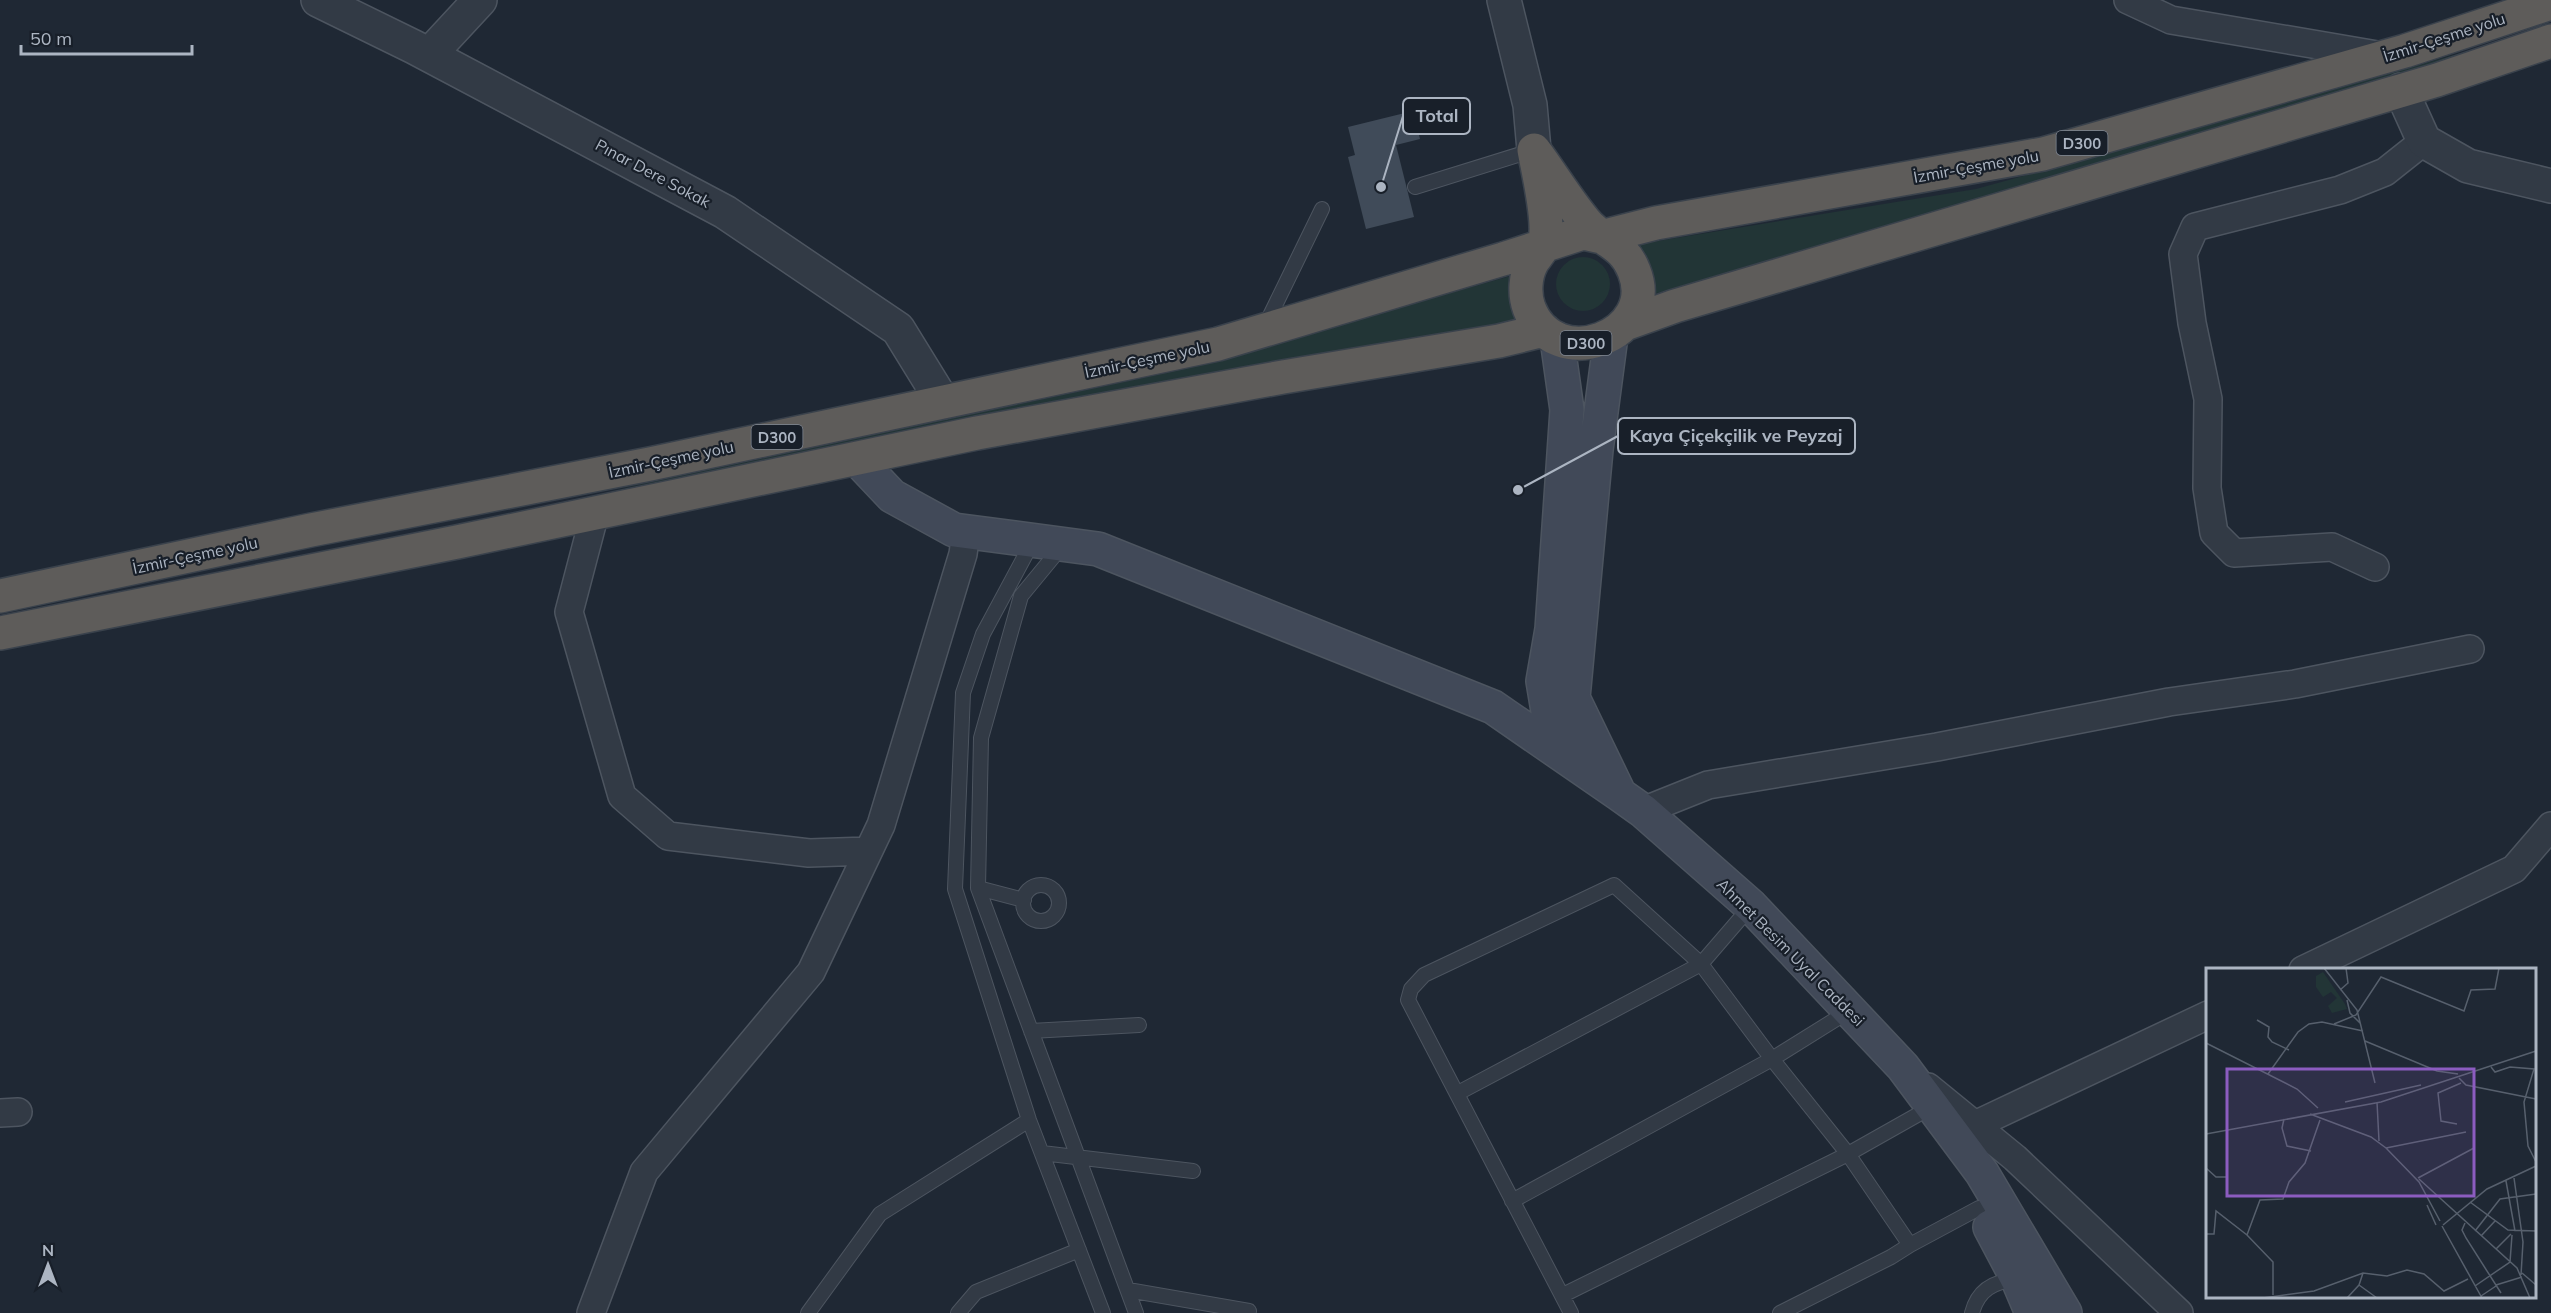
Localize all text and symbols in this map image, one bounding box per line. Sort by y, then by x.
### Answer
street label: İzmir-Çeşme yolu [2380,8,2508,66]
scale bar [21,18,192,56]
text: 50 m [30,27,72,50]
callout: Total [1403,98,1470,134]
text: Total [1416,104,1458,127]
road number: D300 [2056,131,2108,155]
street label: Pınar Dere Sokak [592,134,715,212]
street label: İzmir-Çeşme yolu [1912,145,2040,187]
road number: D300 [1560,331,1612,355]
street label: İzmir-Çeşme yolu [1083,336,1211,382]
callout: Kaya Çiçekçilik ve Peyzaj [1618,418,1855,454]
text: Kaya Çiçekçilik ve Peyzaj [1630,424,1842,447]
road number: D300 [752,425,802,449]
street label: İzmir-Çeşme yolu [607,436,735,482]
street label: İzmir-Çeşme yolu [131,532,259,578]
street label: Ahmet Besim Uyal Caddesi [1713,874,1869,1030]
inset map [2206,968,2536,1298]
north arrow [18,1235,78,1295]
text: N [42,1240,54,1260]

